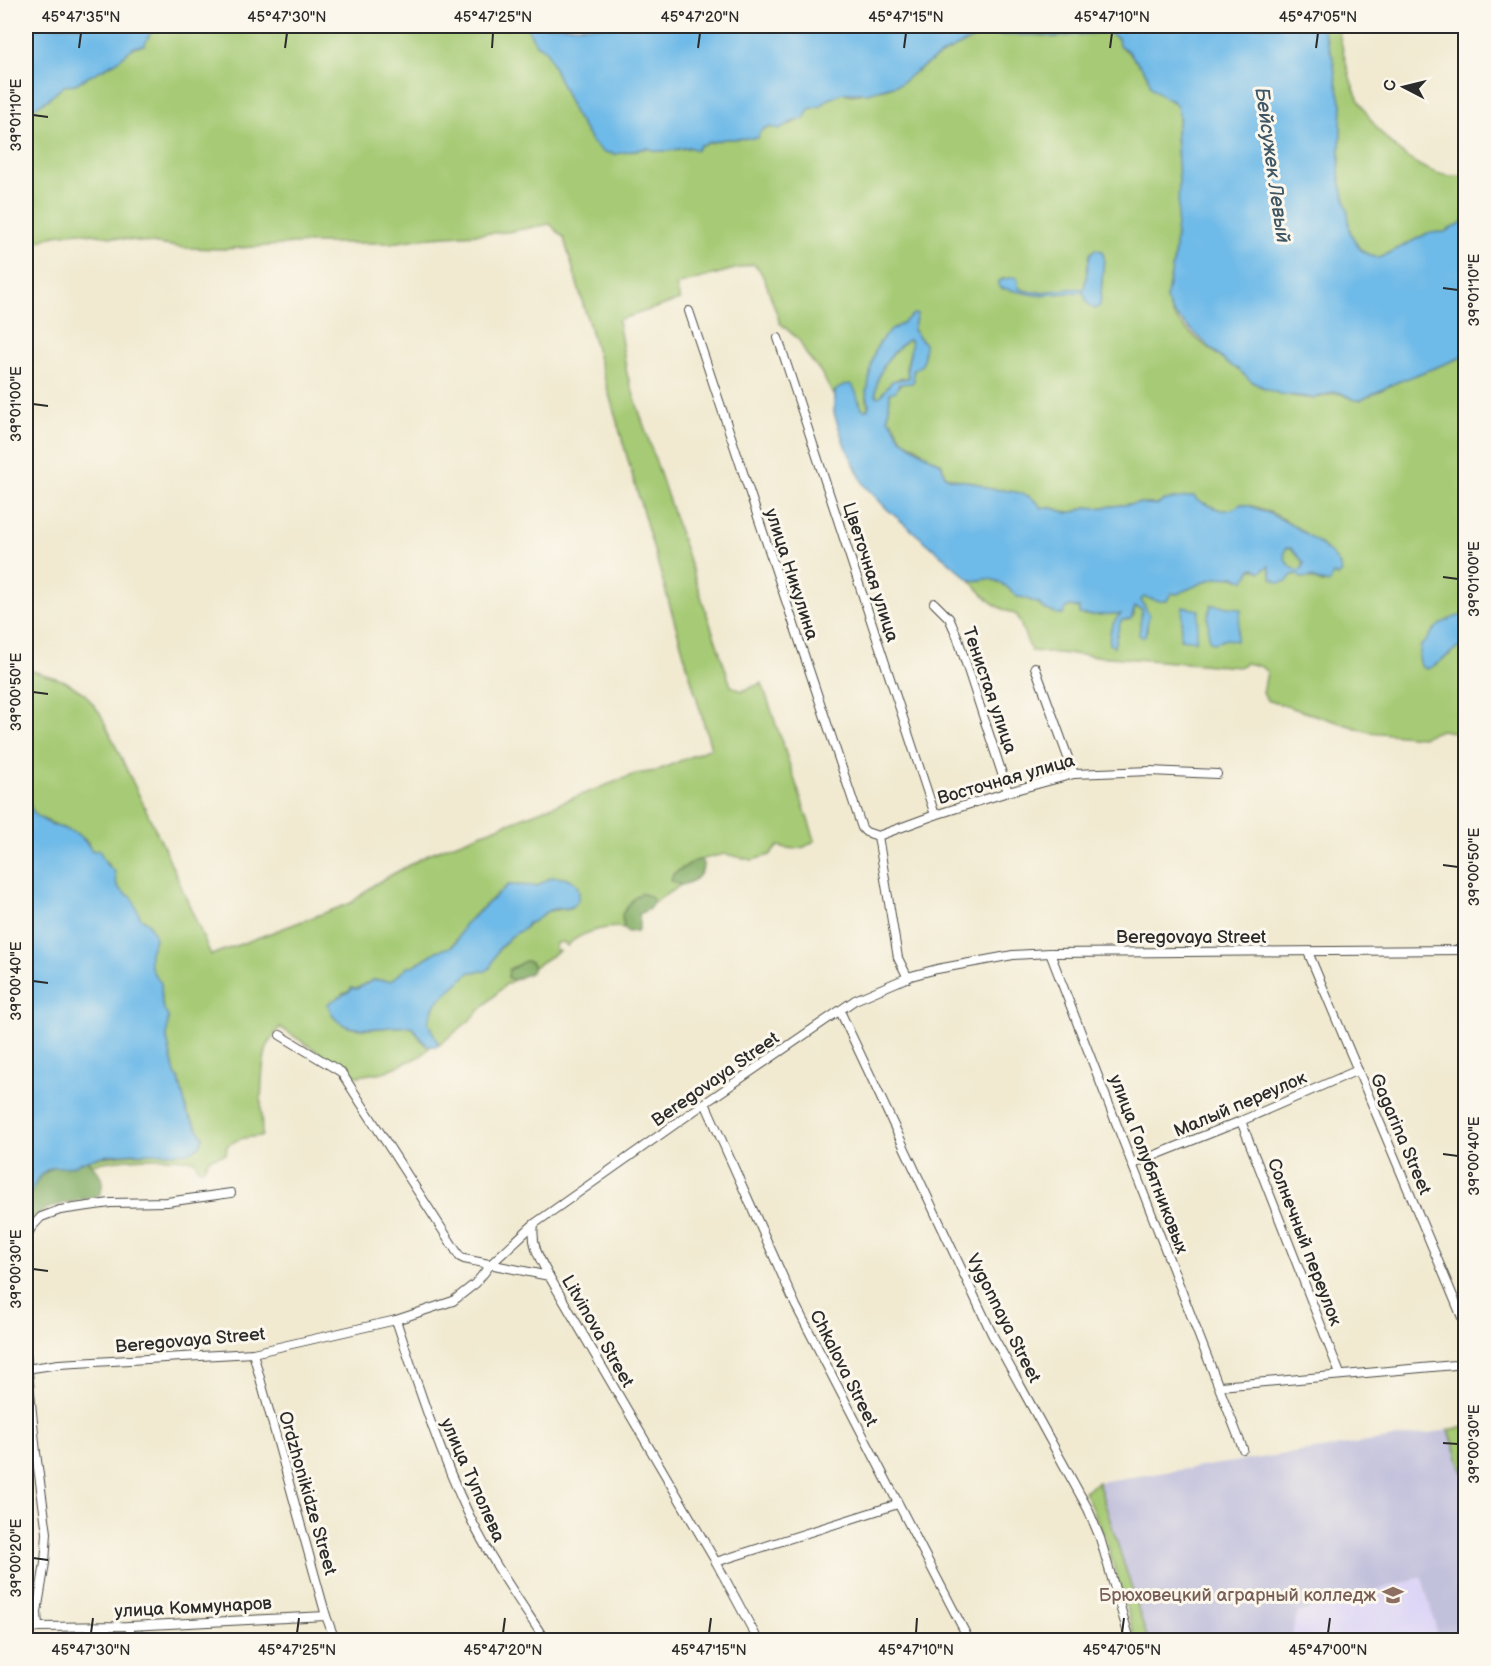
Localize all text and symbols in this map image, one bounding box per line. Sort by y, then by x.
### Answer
text: 45°47'35"N [41,8,121,27]
text: 45°47'30"N [247,8,327,27]
text: 45°47'25"N [454,8,532,27]
text: 45°47'20"N [661,8,739,27]
text: 45°47'15"N [868,8,944,27]
text: 45°47'10"N [1074,8,1150,27]
text: 45°47'05"N [1279,8,1357,27]
north arrow [1374,57,1434,117]
text: 39°01'10"E [7,78,26,151]
text: С [1380,79,1401,92]
water label: Бейсужек Левый [1249,86,1295,245]
text: 39°01'10"E [1465,253,1484,326]
text: 39°01'00"E [7,366,26,442]
street label: Цветочная улица [838,500,903,645]
street label: улица Никулина [760,506,823,643]
text: 39°01'00"E [1465,541,1484,617]
street label: Тенистая улица [958,624,1021,757]
text: 39°00'50"E [7,653,26,731]
street label: Восточная улица [935,750,1078,809]
text: 39°00'50"E [1465,828,1484,906]
street label: Beregovaya Street [1116,927,1267,948]
text: 39°00'40"E [7,941,26,1021]
street label: Beregovaya Street [648,1027,783,1131]
street label: Малый переулок [1171,1067,1310,1142]
street label: Gagarina Street [1366,1071,1436,1198]
street label: улица Голубятниковых [1105,1072,1192,1257]
text: 39°00'40"E [1465,1116,1484,1196]
street label: Солнечный переулок [1263,1156,1346,1329]
text: 39°00'30"E [7,1229,26,1309]
street label: Vygonnaya Street [962,1250,1045,1387]
street label: Litvinova Street [557,1272,638,1391]
street label: Chkalova Street [805,1306,882,1430]
street label: Beregovaya Street [114,1323,267,1358]
text: 39°00'30"E [1465,1404,1484,1484]
street label: Ordzhonikidze Street [274,1409,341,1578]
street label: улица Туполева [436,1415,509,1546]
text: 39°00'20"E [7,1518,26,1597]
school or university icon: Брюховецкий аграрный колледж [1381,1583,1405,1607]
place label: Брюховецкий аграрный колледж [1099,1585,1376,1606]
street label: улица Коммунаров [114,1593,273,1622]
text: 45°47'30"N [51,1641,131,1660]
text: 45°47'25"N [258,1641,336,1660]
text: 45°47'20"N [464,1641,542,1660]
text: 45°47'15"N [671,1641,747,1660]
text: 45°47'10"N [878,1641,954,1660]
text: 45°47'05"N [1083,1641,1161,1660]
text: 45°47'00"N [1289,1641,1367,1660]

